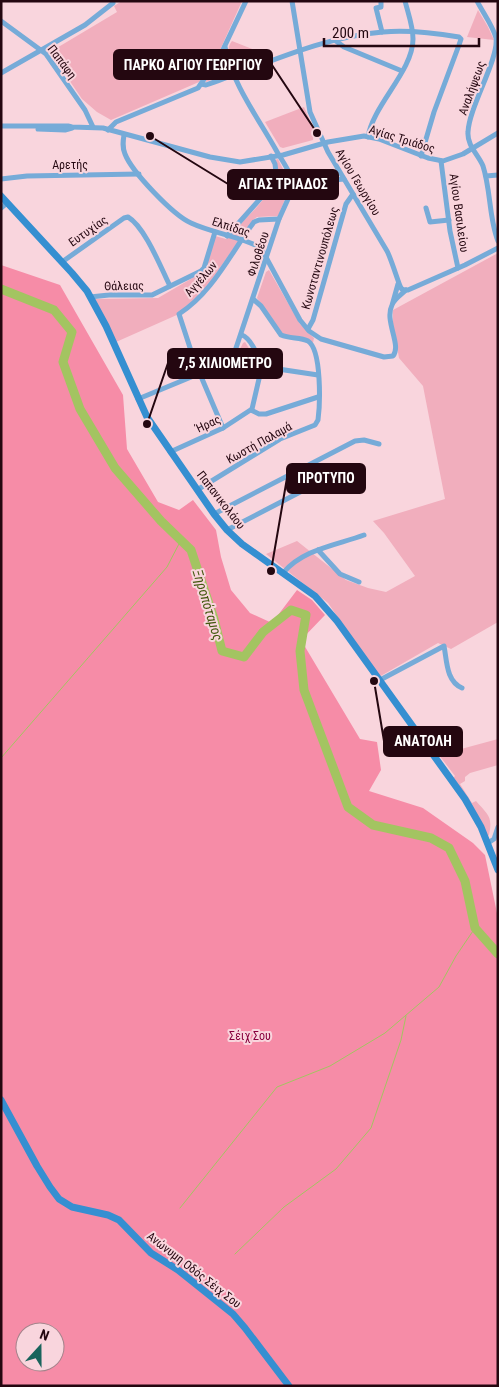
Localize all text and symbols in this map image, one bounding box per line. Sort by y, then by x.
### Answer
scale bar [324,15,479,47]
text: 200 m [332,24,369,42]
street label: Παπάφη [45,42,79,82]
callout: ΠΑΡΚΟ ΑΓΙΟΥ ΓΕΩΡΓΙΟΥ [114,50,272,79]
text: ΠΑΡΚΟ ΑΓΙΟΥ ΓΕΩΡΓΙΟΥ [124,57,263,73]
street label: Αναλήψεως [456,59,488,117]
street label: Αγίας Τριάδος [367,122,437,156]
street label: Αγίου Γεωργίου [333,146,384,218]
street label: Αρετής [52,158,88,172]
callout: ΑΓΙΑΣ ΤΡΙΑΔΟΣ [228,170,338,199]
street label: Αγίου Βασιλείου [447,173,471,253]
text: ΑΓΙΑΣ ΤΡΙΑΔΟΣ [238,176,328,192]
street label: Κωνσταντινουπόλεως [299,205,341,311]
street label: Ευτυχίας [66,212,110,249]
street label: Ελπίδας [210,214,252,240]
street label: Φιλοθέου [244,230,272,278]
street label: Αγγέλων [182,258,220,300]
street label: Θάλειας [104,279,144,293]
callout: 7,5 ΧΙΛΙΟΜΕΤΡΟ [168,349,282,378]
text: 7,5 ΧΙΛΙΟΜΕΤΡΟ [178,355,272,371]
street label: Ήρας [193,412,223,436]
street label: Κωστή Παλαμά [224,419,294,467]
callout: ΠΡΟΤΥΠΟ [287,464,365,493]
street label: Παπανικολάου [194,468,248,532]
text: ΠΡΟΤΥΠΟ [297,470,355,486]
water label: Ξηροπόταμος [190,567,226,643]
callout: ΑΝΑΤΟΛΗ [384,727,462,756]
text: ΑΝΑΤΟΛΗ [394,733,452,749]
park label: Σέιχ Σου [229,1029,271,1043]
street label: Ανώνυμη Οδός Σέιχ Σου [144,1229,244,1311]
north arrow [15,1322,65,1372]
text: N [38,1326,52,1344]

